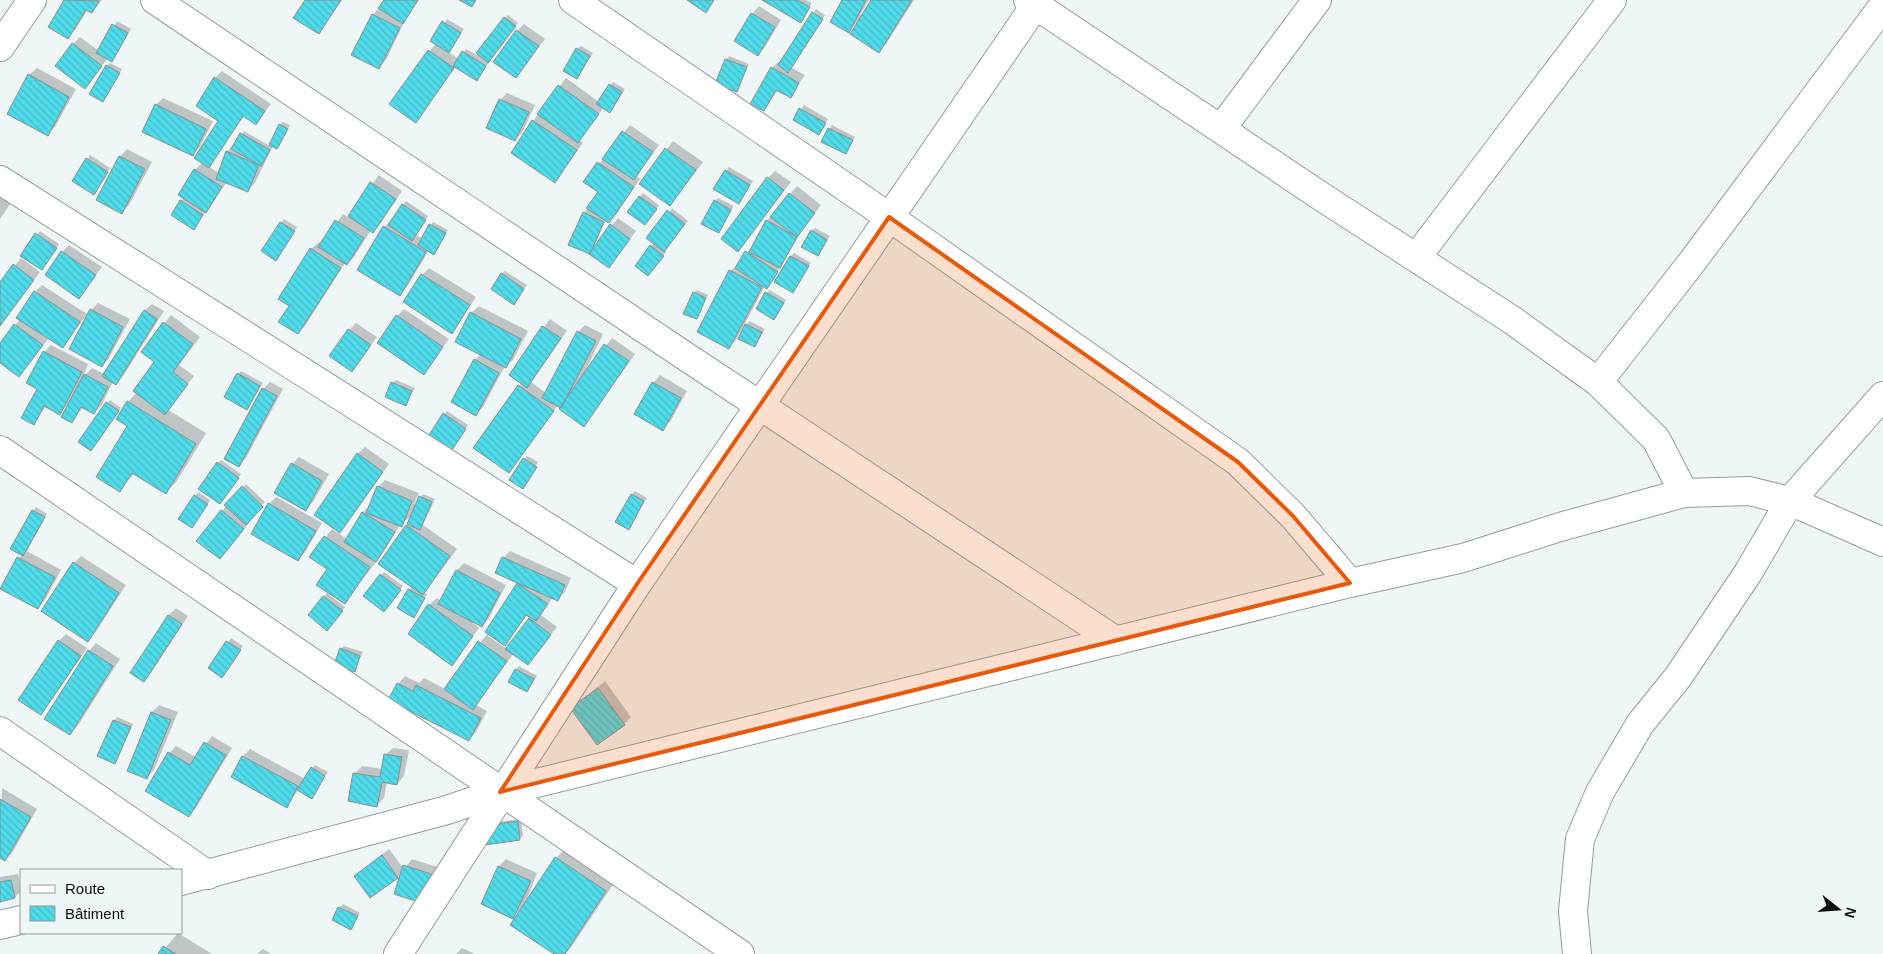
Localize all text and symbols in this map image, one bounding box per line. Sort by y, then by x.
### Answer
legend [20,869,182,934]
text: Route [65,880,105,897]
north arrow [1813,884,1863,934]
text: Bâtiment [65,905,125,922]
text: N [1841,906,1860,920]

